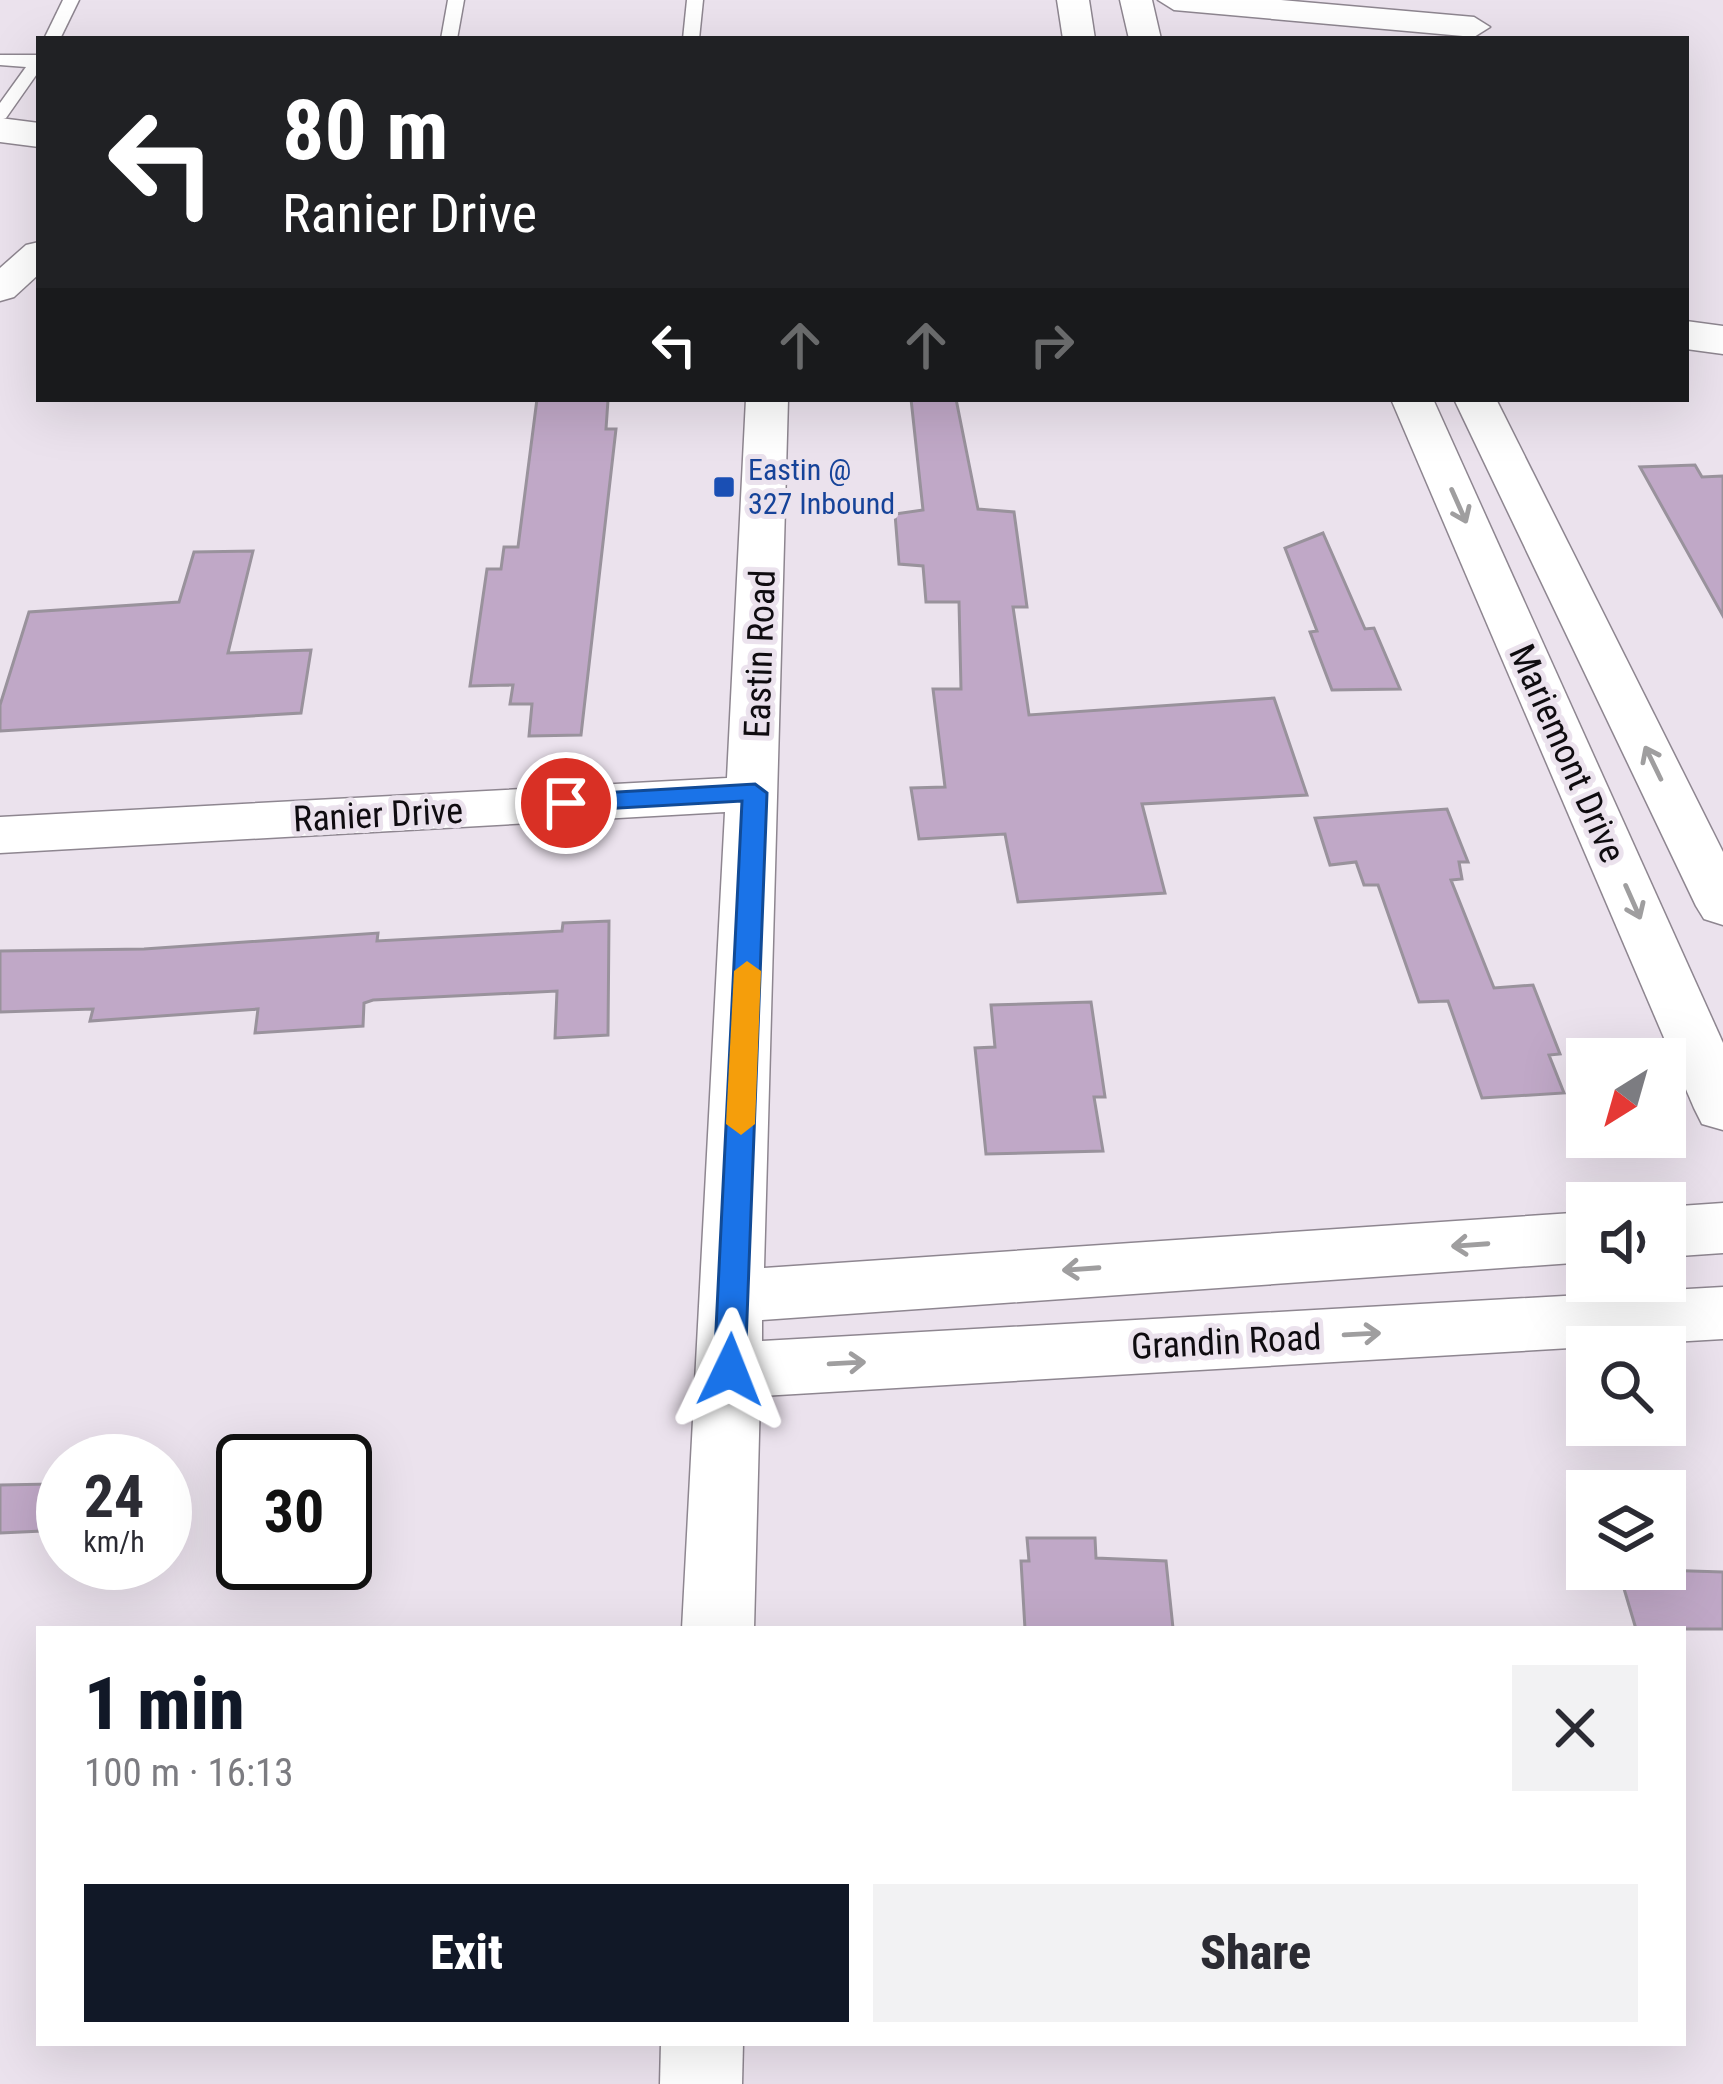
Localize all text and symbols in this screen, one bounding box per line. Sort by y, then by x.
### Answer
text: 80 m [282,81,449,180]
icon: left [84,84,240,240]
text: Ranier Drive [282,182,537,245]
icon: left [641,312,707,378]
icon: ahead [767,312,833,378]
icon: ahead [893,312,959,378]
icon: right [1019,312,1085,378]
place label: Eastin @ 327 Inbound [748,452,895,521]
marker: Eastin @ 327 Inbound [711,474,737,500]
one-way arrow [1450,487,1472,523]
street label: Eastin Road [736,569,784,739]
street label: Mariemont Drive [1500,638,1634,869]
one-way arrow [1641,746,1663,782]
pin [515,752,617,854]
icon: arrive [533,770,599,836]
street label: Ranier Drive [292,790,464,840]
one-way arrow [1623,883,1645,919]
north arrow [1566,1038,1686,1158]
map controls [1566,1038,1686,1590]
button: sound [1566,1182,1686,1302]
one-way arrow [1451,1233,1490,1256]
one-way arrow [1062,1258,1101,1281]
position arrow [667,1307,793,1433]
street label: Grandin Road [1130,1316,1322,1368]
one-way arrow [1342,1322,1381,1345]
button: search [1566,1326,1686,1446]
one-way arrow [827,1351,866,1374]
speed limit sign: 30 [216,1434,372,1590]
text: 24 [84,1461,144,1532]
button: layers [1566,1470,1686,1590]
text: km/h [83,1524,145,1559]
text: 1 min [84,1662,245,1747]
button: close [1512,1665,1638,1791]
text: 100 m · 16:13 [84,1750,294,1796]
button: Exit [84,1884,849,2022]
button: Share [873,1884,1638,2022]

